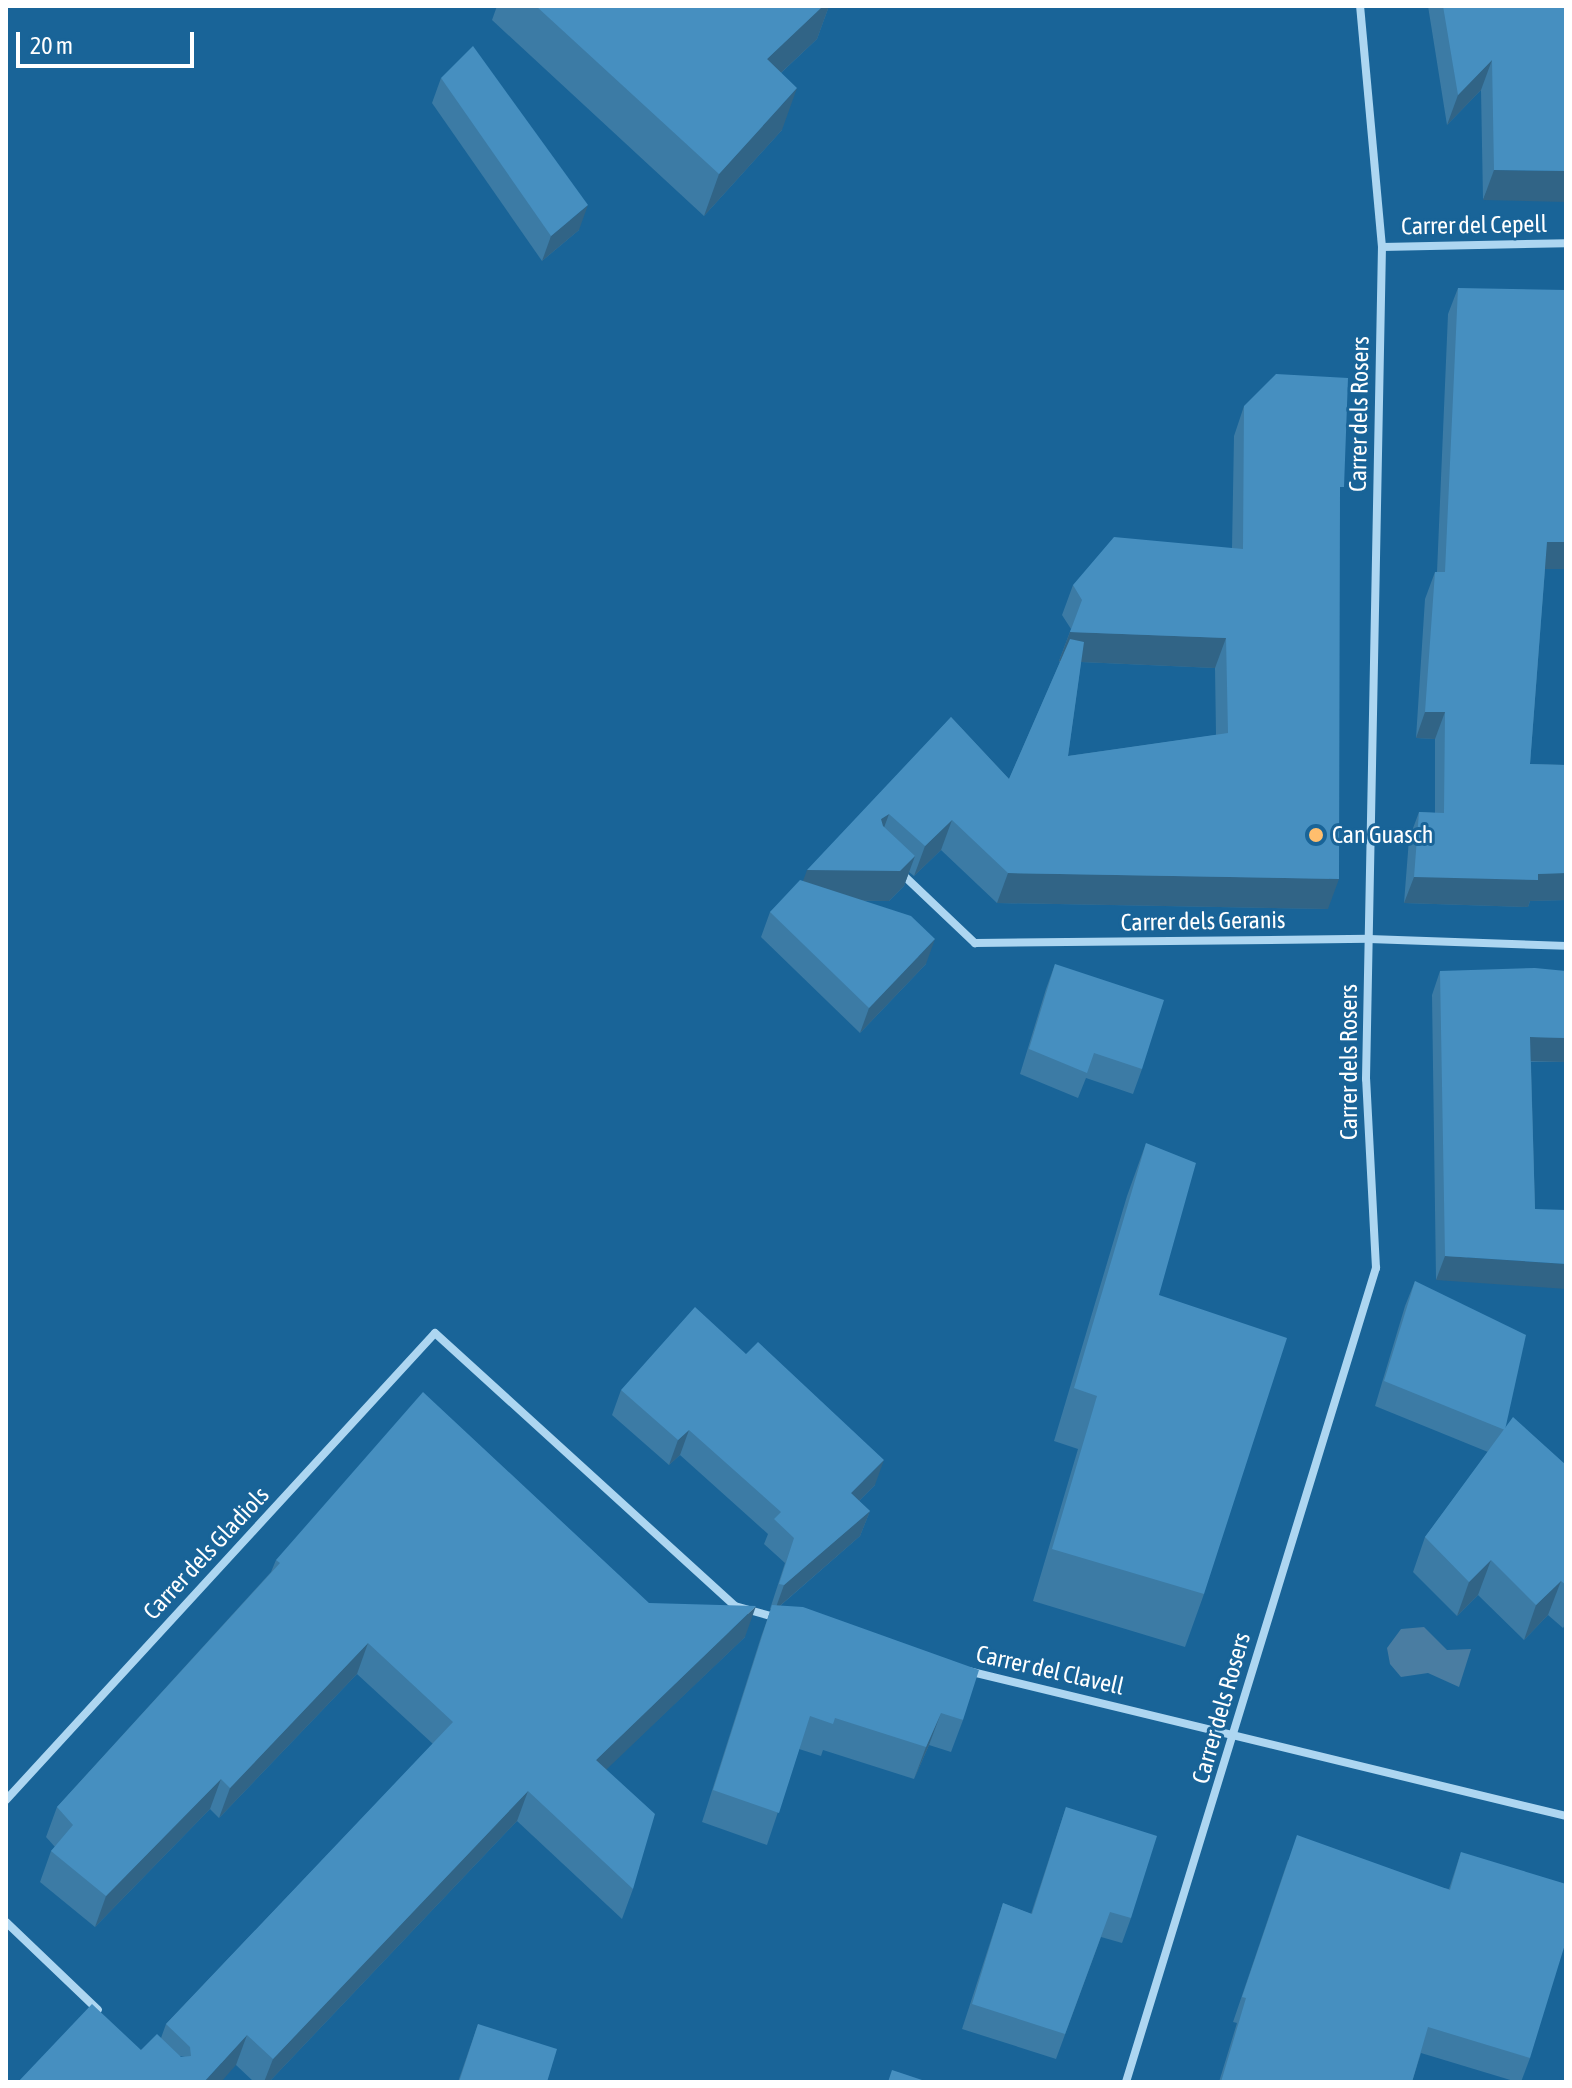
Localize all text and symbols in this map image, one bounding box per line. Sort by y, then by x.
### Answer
scale bar [20,16,198,66]
text: 20 m [30,32,73,59]
street label: Carrer del Cepell [1401,209,1547,241]
street label: Carrer dels Rosers [1343,336,1375,492]
place label: Can Guasch [1332,821,1433,849]
marker: Can Guasch [1307,826,1325,844]
street label: Carrer dels Geranis [1120,905,1286,937]
street label: Carrer dels Rosers [1335,984,1363,1140]
street label: Carrer dels Gladiols [137,1481,275,1625]
street label: Carrer dels Rosers [1186,1629,1256,1787]
street label: Carrer del Clavell [973,1639,1127,1701]

